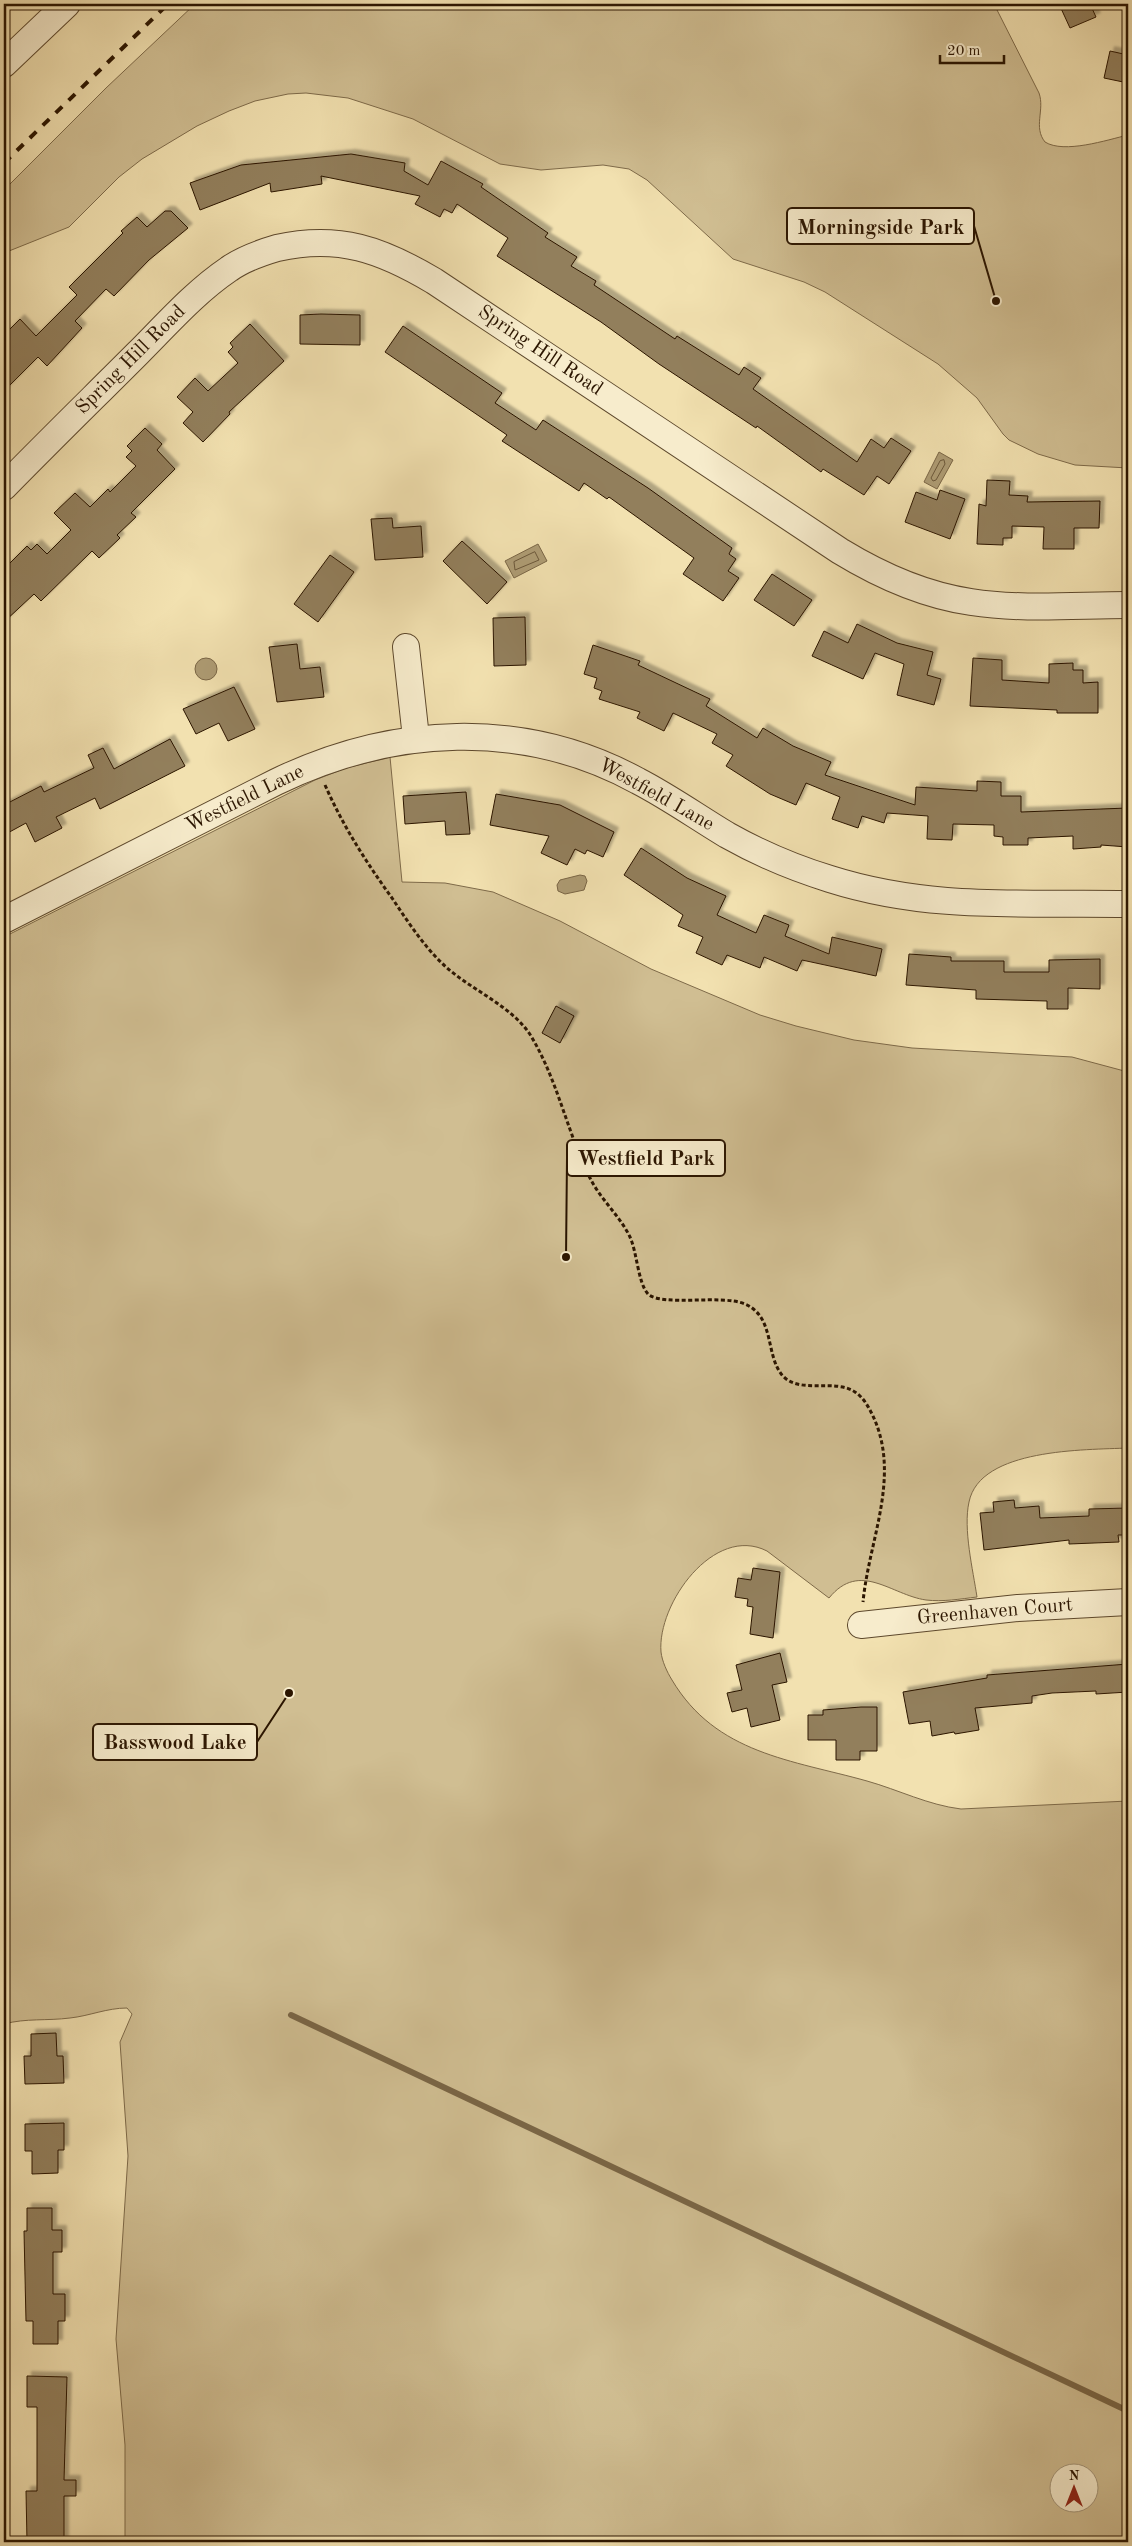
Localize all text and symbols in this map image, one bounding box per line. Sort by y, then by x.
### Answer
scale bar [940,32,1003,64]
text: 20 m [947,44,981,59]
callout: Morningside Park [787,208,974,244]
text: Morningside Park [797,218,965,239]
street label: Spring Hill Road [72,301,190,419]
street label: Spring Hill Road [474,302,606,400]
street label: Westfield Lane [595,755,717,835]
street label: Westfield Lane [183,762,307,836]
callout: Westfield Park [567,1140,725,1176]
text: Westfield Park [577,1149,715,1170]
street label: Greenhaven Court [916,1595,1074,1629]
callout: Basswood Lake [93,1724,257,1760]
text: Basswood Lake [103,1733,247,1754]
north arrow [1050,2464,1100,2514]
text: N [1069,2469,1080,2483]

